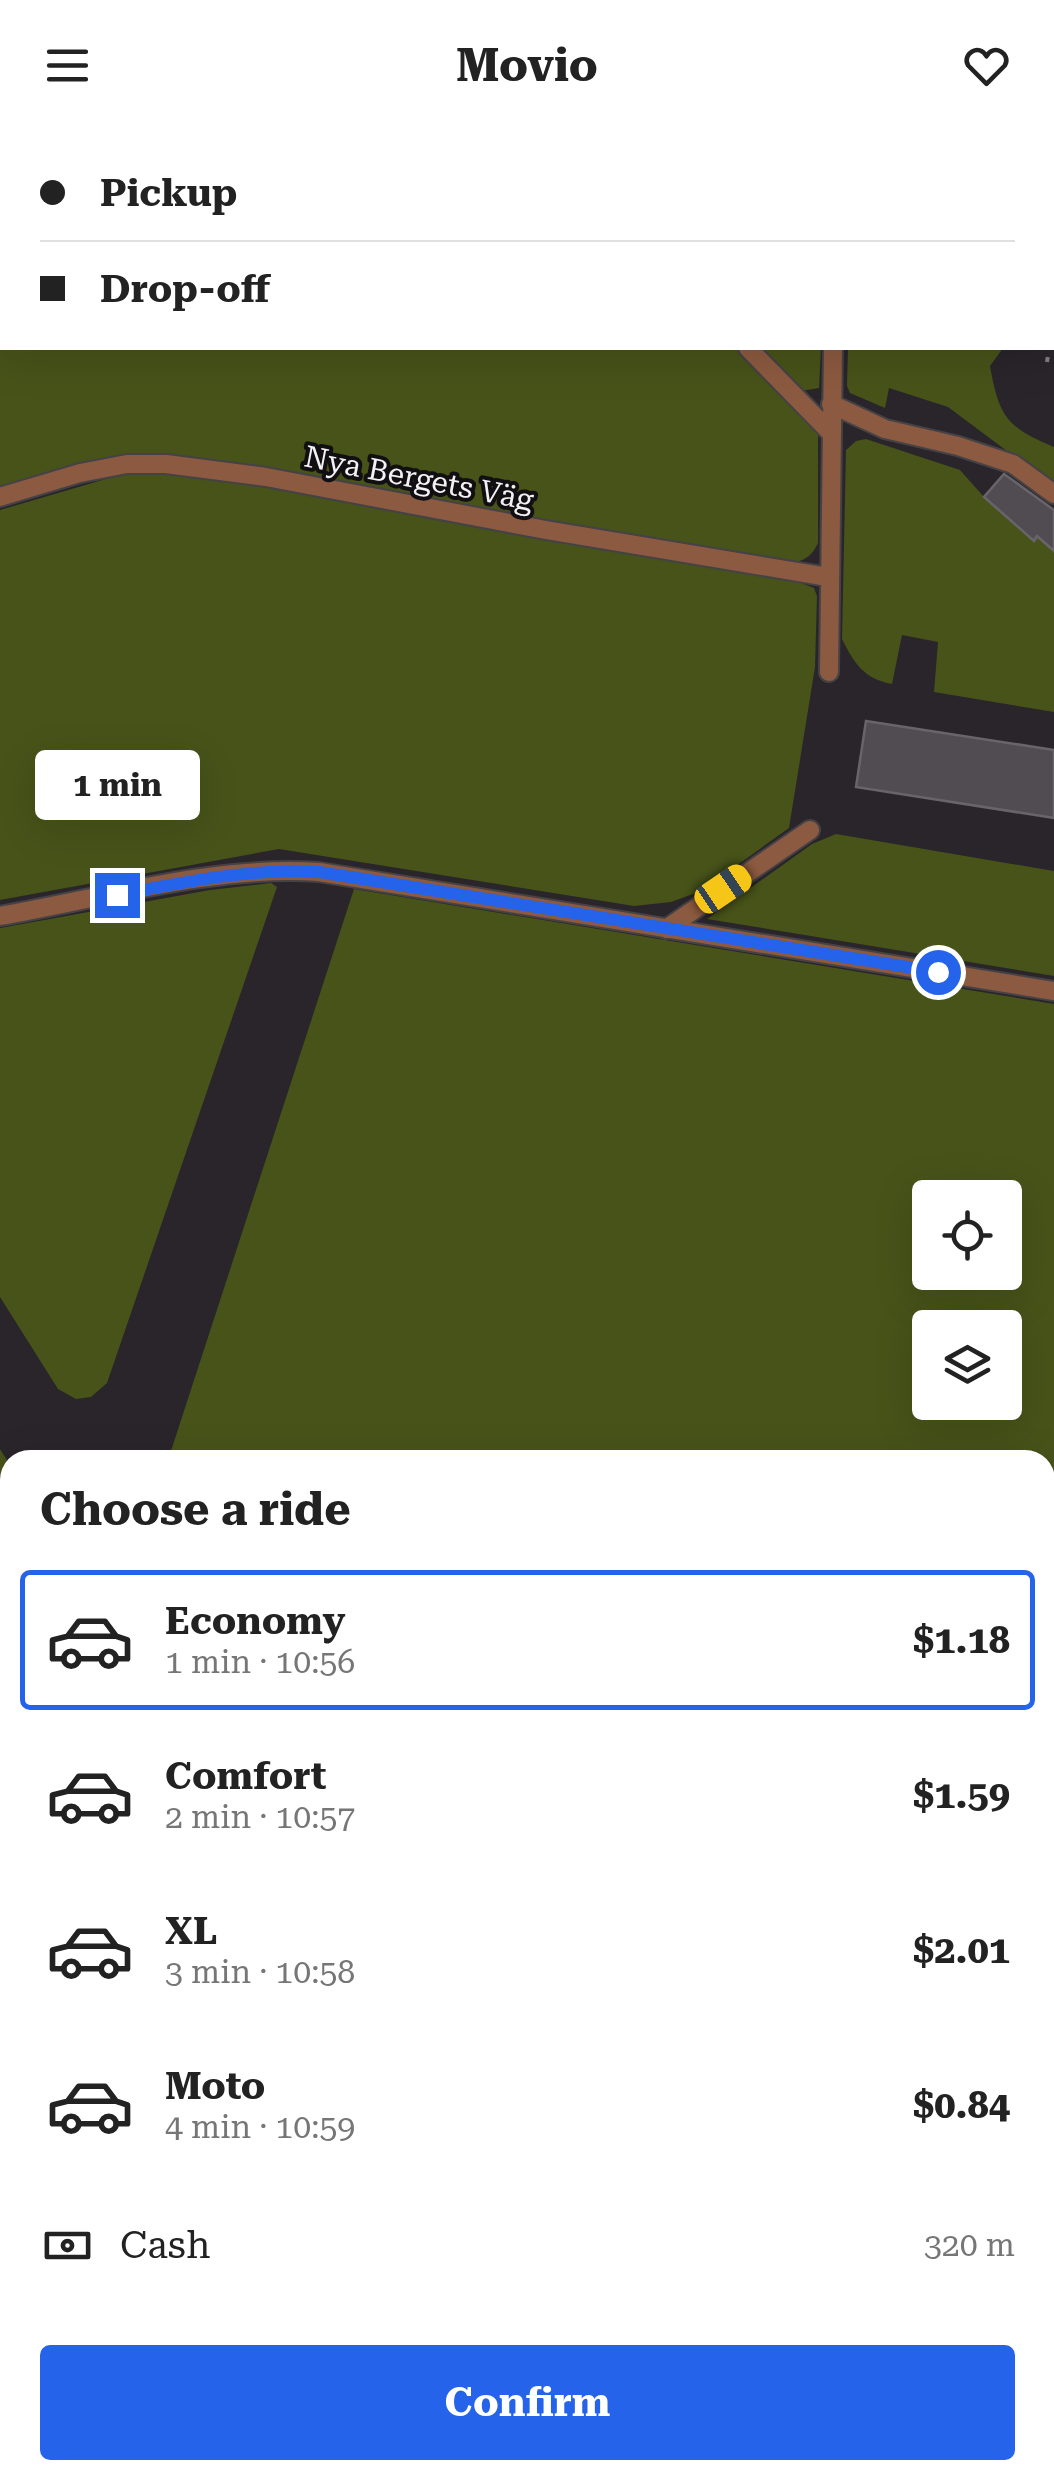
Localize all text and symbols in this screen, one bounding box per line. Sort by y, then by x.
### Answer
icon: menu [40,38,95,93]
icon: heart [959,38,1014,93]
text: Movio [456,39,598,92]
text: Pickup [100,171,237,215]
text: Drop-off [100,267,270,311]
street label: Nya Bergets Väg [302,439,536,517]
callout: 1 min [34,750,200,820]
text: 1 min [73,766,162,804]
car [690,860,756,918]
route end [95,873,140,918]
route start [916,950,961,995]
map controls [912,1180,1022,1420]
button: locate [912,1180,1022,1290]
button: layers [912,1310,1022,1420]
text: Choose a ride [40,1483,351,1536]
icon: car [45,1595,135,1685]
text: Economy [165,1599,345,1643]
text: $1.18 [913,1618,1010,1662]
text: 1 min · 10:56 [165,1643,355,1681]
icon: car [45,1750,135,1840]
text: Comfort [165,1754,326,1798]
text: $1.59 [913,1773,1010,1817]
text: 2 min · 10:57 [165,1798,355,1836]
icon: car [45,1905,135,1995]
text: XL [165,1909,217,1953]
text: $2.01 [913,1928,1010,1972]
text: 3 min · 10:58 [165,1953,355,1991]
icon: car [45,2060,135,2150]
text: Moto [165,2064,265,2108]
text: $0.84 [913,2083,1010,2127]
text: 4 min · 10:59 [165,2108,355,2146]
icon: cash [40,2218,95,2273]
text: Cash [120,2223,210,2267]
text: 320 m [924,2226,1015,2264]
button: Confirm [40,2345,1015,2460]

